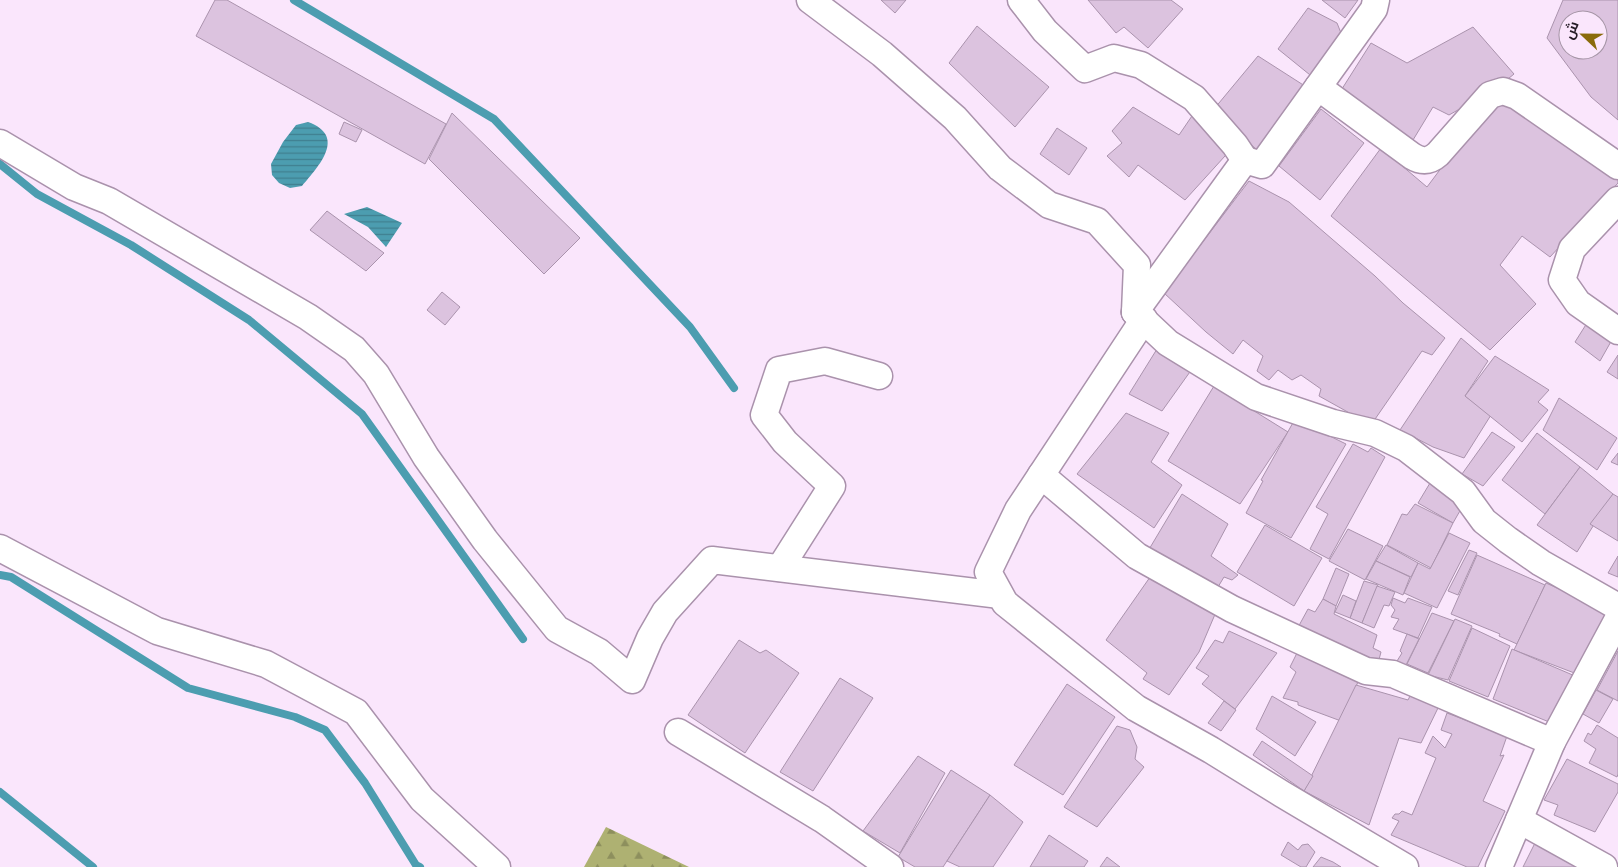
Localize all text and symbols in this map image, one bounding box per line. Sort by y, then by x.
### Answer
north arrow [1558,10,1608,60]
text: ش [1560,19,1583,42]

